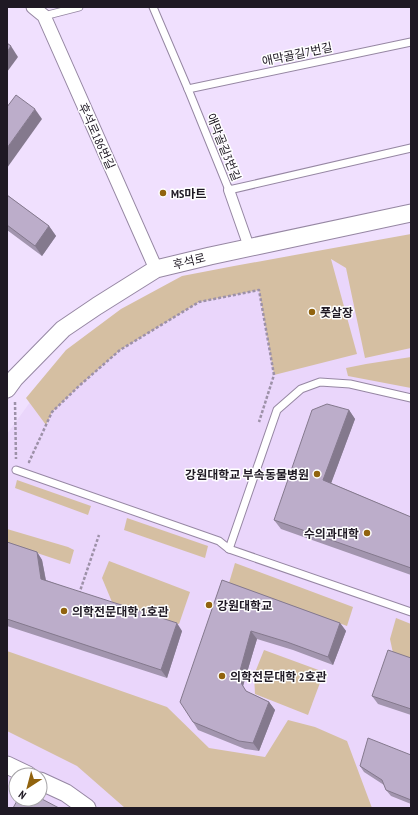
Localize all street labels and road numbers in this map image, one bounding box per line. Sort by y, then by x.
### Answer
street label: 애막골길7번길 [260,39,334,69]
street label: 후석로186번길 [76,100,118,172]
street label: 애막골길3번길 [204,111,244,183]
street label: 후석로 [171,250,207,272]

